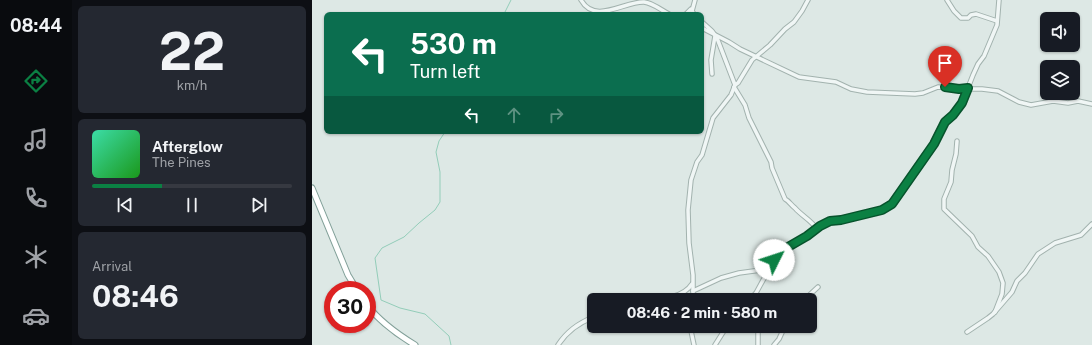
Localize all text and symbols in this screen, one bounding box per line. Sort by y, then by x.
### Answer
map controls [1040,12,1080,100]
button: sound [1040,12,1080,52]
text: 08:44 [10,15,62,36]
text: 22 [159,21,225,82]
text: 530 m [410,27,497,60]
icon: left [344,28,396,80]
pin [928,46,962,87]
icon: arrive [934,52,956,74]
button: layers [1040,60,1080,100]
text: Turn left [410,61,480,82]
icon: directions [22,67,50,95]
text: km/h [177,78,207,93]
icon: left [461,104,483,126]
icon: ahead [503,104,525,126]
icon: right [545,104,567,126]
icon: music [22,126,50,154]
text: Afterglow [152,138,223,155]
text: The Pines [152,155,211,170]
icon: phone [22,184,50,212]
icon: previous [114,194,136,216]
icon: pause [181,194,203,216]
icon: next [248,194,270,216]
position arrow [753,239,795,281]
icon: climate [22,243,50,271]
text: Arrival [92,259,132,274]
text: 08:46 [92,278,179,314]
speed limit sign: 30 [324,281,376,333]
icon: car [22,302,50,330]
text: 08:46 · 2 min · 580 m [627,304,777,321]

